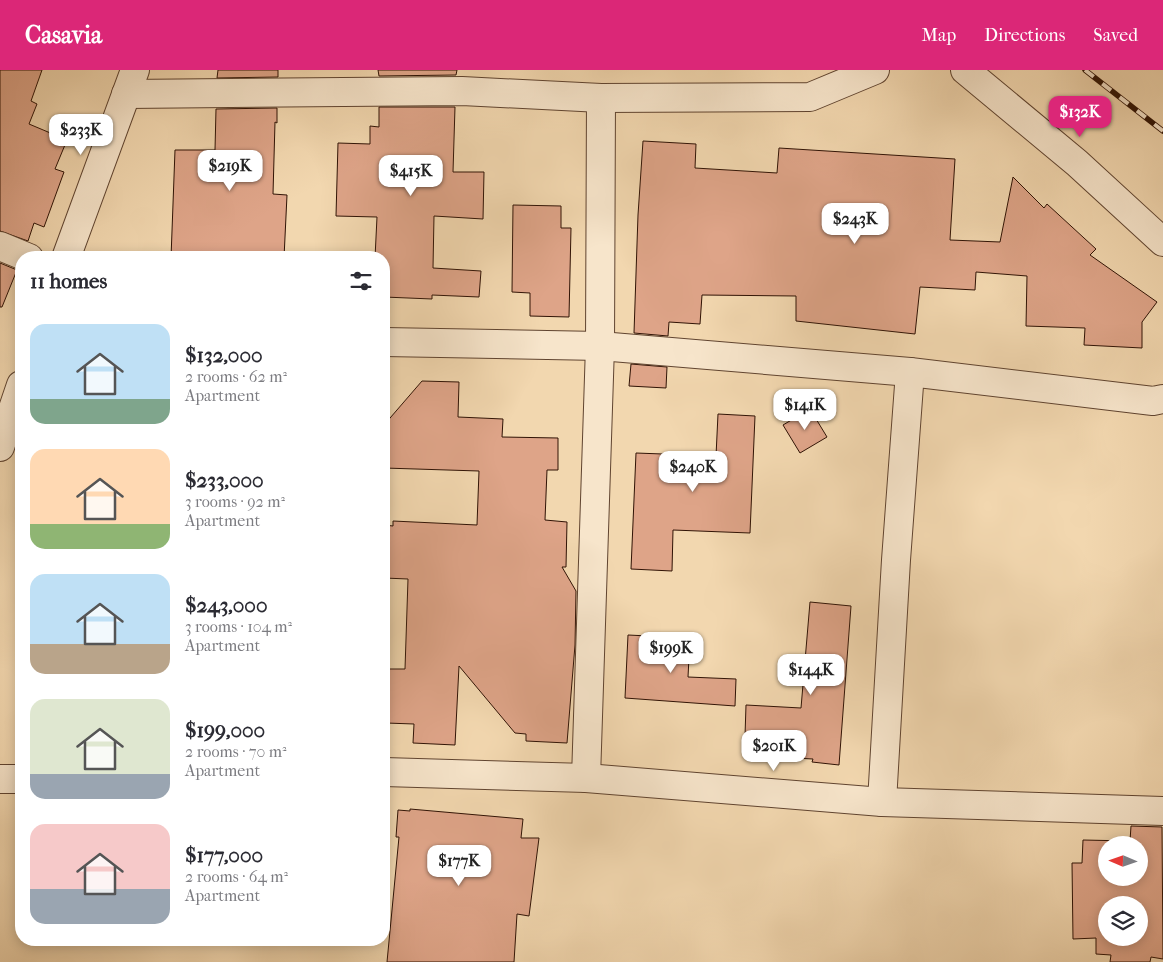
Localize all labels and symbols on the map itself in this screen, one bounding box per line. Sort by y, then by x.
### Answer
pin: $132K [1045,96,1115,138]
pin: $233K [46,114,116,156]
pin: $219K [195,150,265,192]
pin: $415K [376,154,446,197]
pin: $243K [820,202,890,245]
pin: $141K [770,388,840,431]
pin: $240K [658,450,728,493]
pin: $199K [636,632,706,674]
pin: $144K [776,654,846,696]
pin: $201K [739,730,809,772]
north arrow [1098,836,1148,886]
pin: $177K [424,844,494,887]

